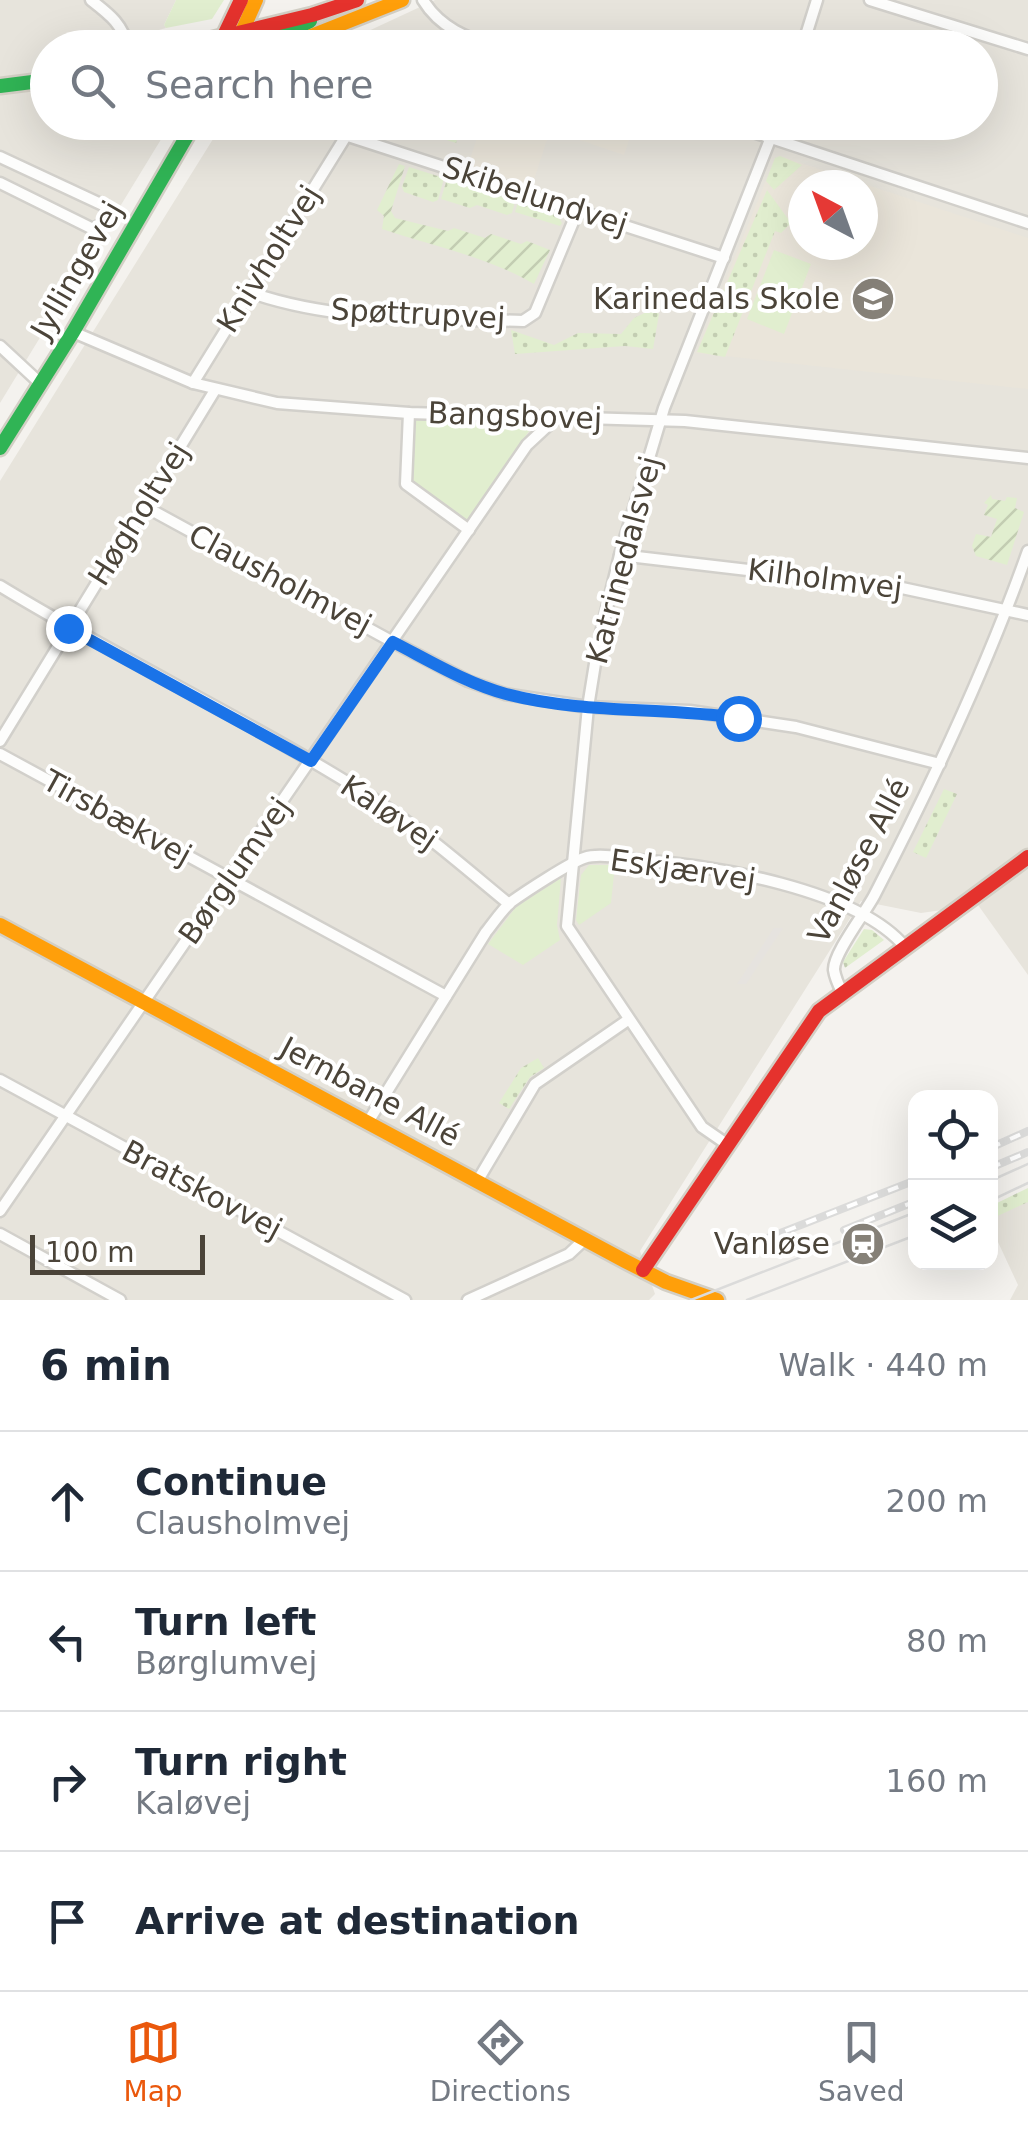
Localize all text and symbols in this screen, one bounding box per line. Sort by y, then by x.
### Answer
search box [30,30,998,140]
icon: search [65,58,120,113]
text: Search here [145,63,373,107]
street label: Skibelundvej [438,149,632,242]
north arrow [788,170,878,260]
street label: Knivholtvej [210,179,328,339]
street label: Jyllingevej [22,195,130,346]
school or university icon: Karinedals Skole [850,276,896,322]
place label: Karinedals Skole [593,281,840,316]
street label: Spøttrupvej [330,291,506,336]
street label: Bangsbovej [427,395,603,436]
street label: Høgholtvej [81,436,196,592]
street label: Katrinedalsvej [579,452,668,667]
street label: Clausholmvej [183,517,378,642]
street label: Kilholmvej [746,552,905,605]
route end [46,606,92,652]
route start [716,696,762,742]
street label: Tirsbækvej [36,762,198,873]
street label: Kaløvej [334,768,444,858]
street label: Vanløse Allé [800,772,917,949]
street label: Børglumvej [171,791,298,951]
street label: Eskjærvej [608,842,758,897]
street label: Jernbane Allé [273,1029,466,1154]
map controls [908,1090,998,1270]
button: locate [908,1090,998,1180]
street label: Bratskovvej [116,1133,288,1246]
button: layers [908,1180,998,1270]
station icon: Vanløse [840,1221,886,1267]
place label: Vanløse [714,1226,830,1261]
scale bar [30,1230,205,1274]
text: 100 m [45,1236,135,1269]
text: 6 min [40,1341,172,1390]
text: Walk · 440 m [778,1346,988,1384]
text: Continue [135,1460,327,1504]
icon: ahead [40,1474,95,1529]
text: 200 m [886,1482,988,1520]
text: Clausholmvej [135,1504,350,1542]
text: Turn left [135,1600,316,1644]
icon: left [40,1614,95,1669]
text: 80 m [906,1622,988,1660]
text: Børglumvej [135,1644,317,1682]
text: Turn right [135,1740,347,1784]
icon: right [40,1754,95,1809]
text: 160 m [886,1762,988,1800]
text: Kaløvej [135,1784,251,1822]
icon: arrive [40,1894,95,1949]
text: Arrive at destination [135,1899,580,1943]
tab: Map [124,2015,183,2108]
tab: Directions [430,2015,571,2108]
tab: Saved [818,2015,904,2108]

